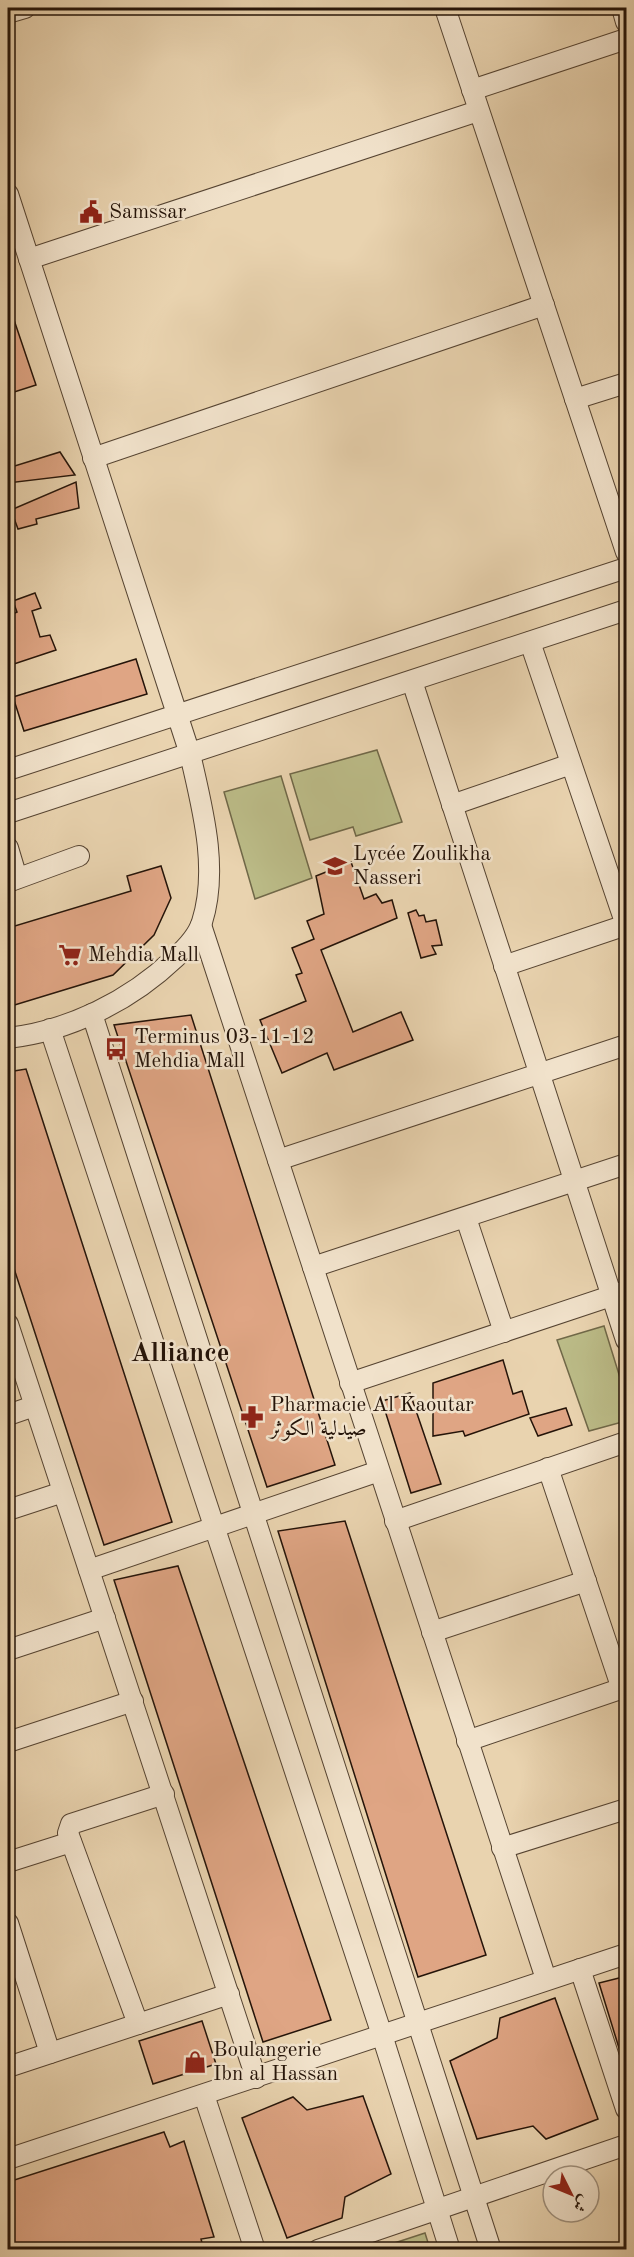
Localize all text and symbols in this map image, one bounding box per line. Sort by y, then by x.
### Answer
public building icon: Samssar [78,199,104,225]
place label: Samssar [109,202,187,223]
place label: Lycée Zoulikha Nasseri [353,844,491,889]
school or university icon: Lycée Zoulikha Nasseri [322,853,348,879]
supermarket icon: Mehdia Mall [57,942,83,968]
place label: Mehdia Mall [88,945,199,966]
place label: Terminus 03-11-12 Mehdia Mall [134,1027,314,1072]
bus stop icon: Terminus 03-11-12 Mehdia Mall [103,1036,129,1062]
district label: Alliance [130,1340,230,1367]
place label: Pharmacie Al Kaoutar صيدلية الكوثر [268,1395,474,1441]
pharmacy icon: Pharmacie Al Kaoutar صيدلية الكوثر [239,1404,265,1430]
place label: Boulangerie Ibn al Hassan [213,2040,338,2085]
shop icon: Boulangerie Ibn al Hassan [182,2049,208,2075]
north arrow [541,2164,601,2224]
text: ش [569,2192,592,2214]

